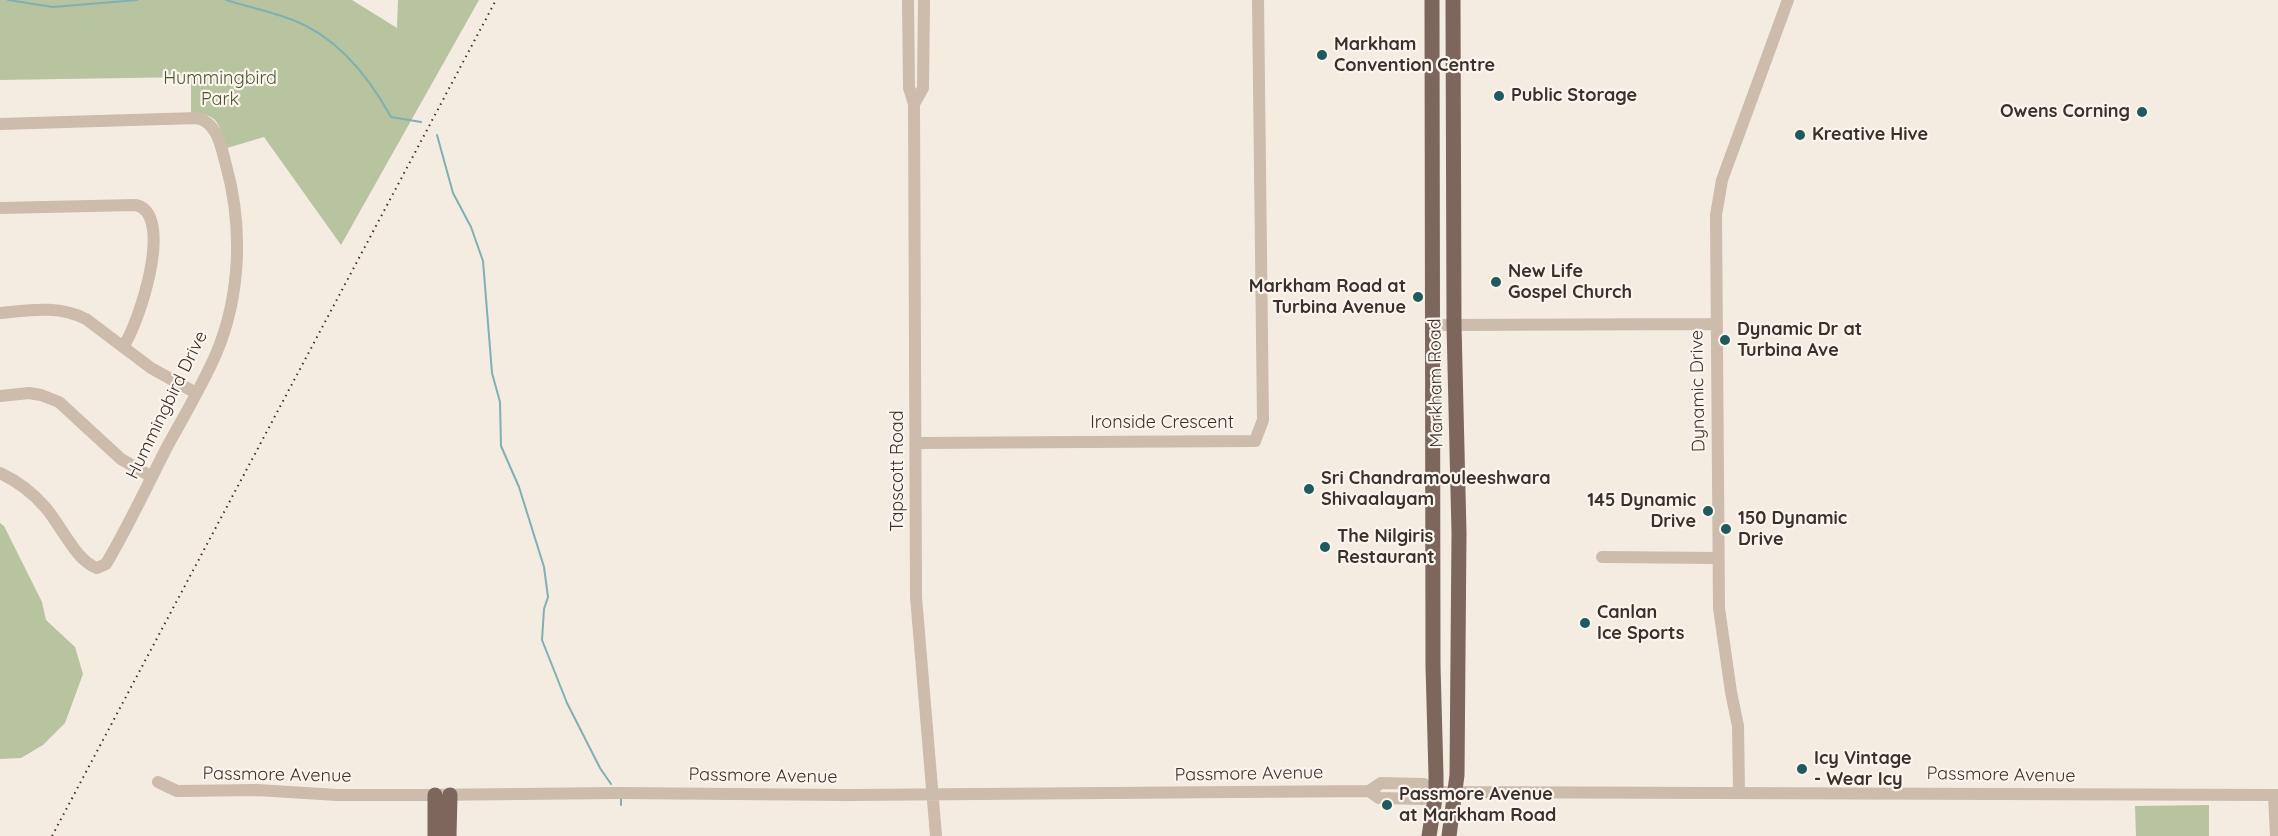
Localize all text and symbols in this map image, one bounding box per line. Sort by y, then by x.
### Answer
place label: Markham Convention Centre [1334,34,1495,76]
marker: Markham Convention Centre [1315,48,1329,62]
park label: Hummingbird Park [163,68,277,110]
place label: Public Storage [1511,85,1637,107]
marker: Public Storage [1492,89,1506,103]
place label: Owens Corning [2000,101,2130,123]
marker: Owens Corning [2135,105,2149,119]
place label: Kreative Hive [1812,124,1928,146]
marker: Kreative Hive [1793,128,1807,142]
place label: New Life Gospel Church [1508,261,1632,304]
marker: New Life Gospel Church [1489,275,1503,289]
place label: Markham Road at Turbina Avenue [1249,276,1406,318]
marker: Markham Road at Turbina Avenue [1411,290,1425,304]
street label: Markham Road [1424,318,1448,448]
place label: Dynamic Dr at Turbina Ave [1737,319,1862,362]
street label: Hummingbird Drive [122,327,212,483]
street label: Dynamic Drive [1686,330,1710,452]
marker: Dynamic Dr at Turbina Ave [1718,333,1732,347]
street label: Tapscott Road [887,410,909,532]
street label: Ironside Crescent [1090,412,1234,434]
place label: Sri Chandramouleeshwara Shivaalayam [1321,468,1551,510]
marker: Sri Chandramouleeshwara Shivaalayam [1302,482,1316,496]
place label: 145 Dynamic Drive [1587,490,1696,532]
marker: 145 Dynamic Drive [1701,504,1715,518]
place label: 150 Dynamic Drive [1738,508,1847,550]
marker: 150 Dynamic Drive [1719,522,1733,536]
place label: The Nilgiris Restaurant [1337,526,1435,568]
marker: The Nilgiris Restaurant [1318,540,1332,554]
place label: Canlan Ice Sports [1597,602,1684,644]
marker: Canlan Ice Sports [1578,616,1592,630]
place label: Icy Vintage - Wear Icy [1814,748,1912,790]
street label: Passmore Avenue [1174,762,1324,786]
marker: Icy Vintage - Wear Icy [1795,762,1809,776]
street label: Passmore Avenue [202,763,352,787]
street label: Passmore Avenue [1926,763,2076,787]
street label: Passmore Avenue [688,764,838,788]
place label: Passmore Avenue at Markham Road [1399,784,1556,826]
marker: Passmore Avenue at Markham Road [1380,798,1394,812]

